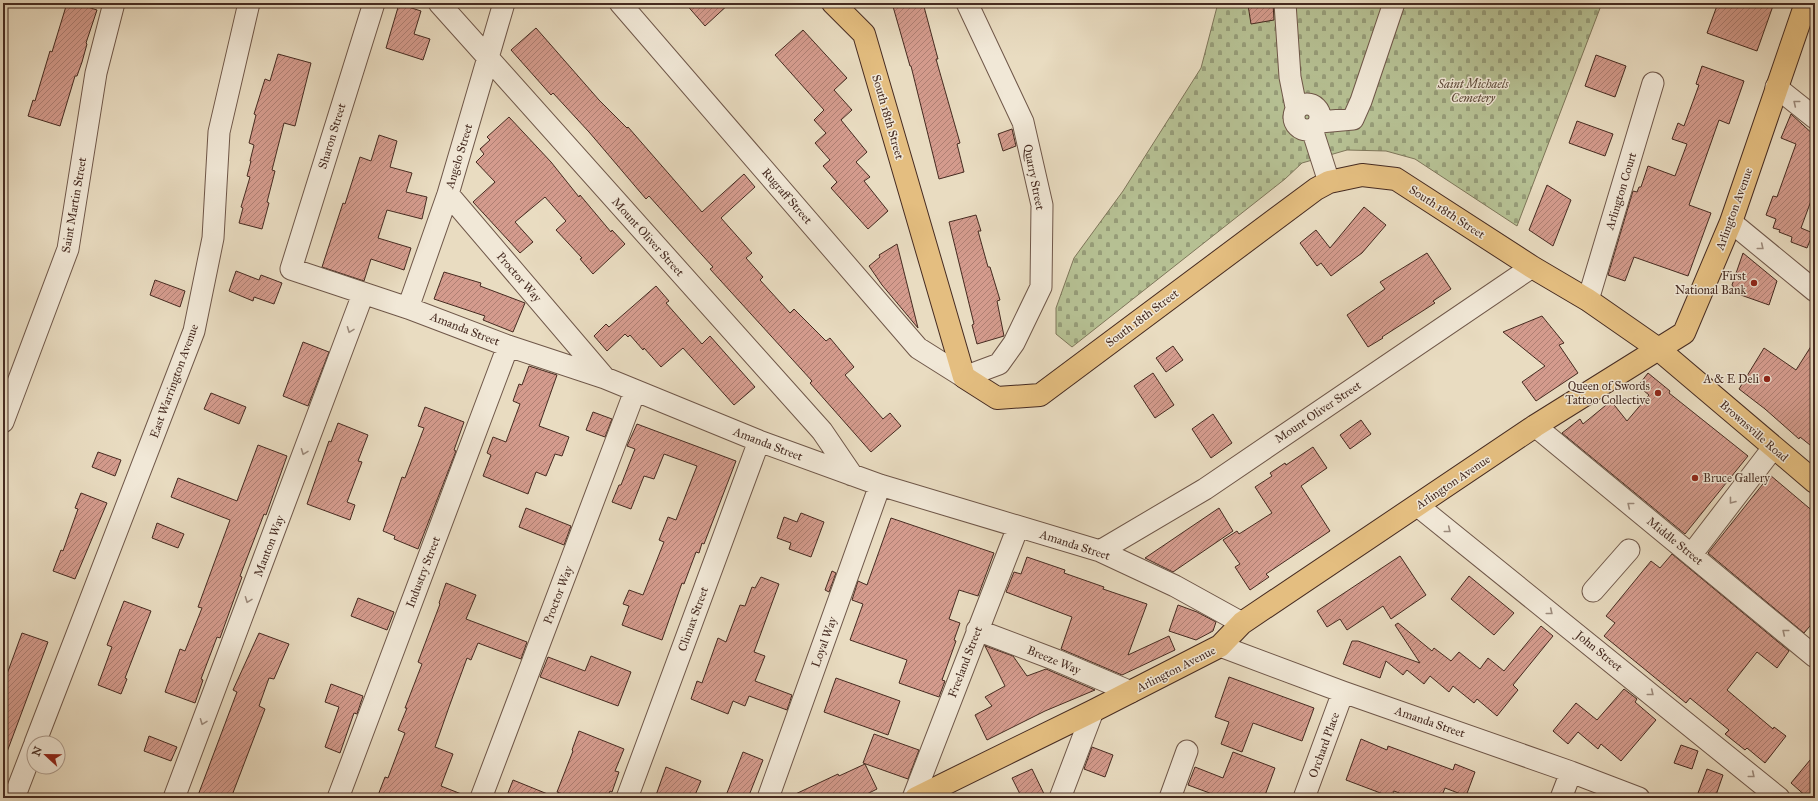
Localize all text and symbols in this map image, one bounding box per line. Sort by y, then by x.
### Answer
street label: South 18th Street [869,73,907,162]
park label: Saint Michaels Cemetery [1437,77,1509,105]
one-way arrow [1793,100,1800,107]
street label: Sharon Street [315,101,349,171]
street label: Angelo Street [442,121,477,191]
street label: Quarry Street [1021,143,1047,212]
street label: Arlington Court [1602,150,1641,233]
street label: Saint Martin Street [59,155,89,254]
street label: Rugraff Street [758,165,816,228]
street label: Arlington Avenue [1712,166,1756,253]
street label: South 18th Street [1407,182,1488,242]
street label: Mount Oliver Street [609,195,688,280]
one-way arrow [1757,242,1764,249]
street label: Proctor Way [494,249,545,305]
place label: First National Bank [1675,269,1747,297]
marker: First National Bank [1749,278,1759,288]
street label: South 18th Street [1103,286,1182,350]
street label: Amanda Street [427,309,502,349]
street label: East Warrington Avenue [147,322,202,440]
one-way arrow [346,327,354,334]
place label: A & E Deli [1702,372,1760,386]
marker: A & E Deli [1762,374,1772,384]
street label: Mount Oliver Street [1272,378,1364,446]
place label: Queen of Swords Tattoo Collective [1565,379,1650,407]
marker: Queen of Swords Tattoo Collective [1653,388,1663,398]
street label: Brownsville Road [1717,398,1791,464]
street label: Amanda Street [730,424,805,464]
one-way arrow [300,449,308,456]
street label: Arlington Avenue [1412,452,1493,513]
place label: Bruce Gallery [1703,471,1770,485]
marker: Bruce Gallery [1690,473,1700,483]
one-way arrow [1730,497,1737,504]
one-way arrow [1628,502,1635,509]
street label: Manton Way [251,513,287,579]
street label: Middle Street [1644,514,1707,568]
one-way arrow [1444,526,1451,533]
street label: Amanda Street [1037,527,1113,563]
street label: Industry Street [403,534,443,610]
street label: Proctor Way [540,564,576,626]
street label: Climax Street [675,584,711,653]
one-way arrow [245,596,253,603]
one-way arrow [1545,607,1552,614]
street label: Loyal Way [808,614,840,669]
street label: Freeland Street [945,624,985,700]
street label: John Street [1571,627,1626,675]
one-way arrow [1782,629,1789,636]
street label: Breeze Way [1025,643,1083,677]
street label: Arlington Avenue [1133,643,1218,696]
one-way arrow [1646,689,1654,696]
street label: Amanda Street [1392,703,1468,741]
street label: Orchard Place [1306,710,1342,780]
one-way arrow [199,718,207,725]
north arrow [26,735,66,775]
text: N [29,744,45,758]
one-way arrow [1747,771,1754,778]

